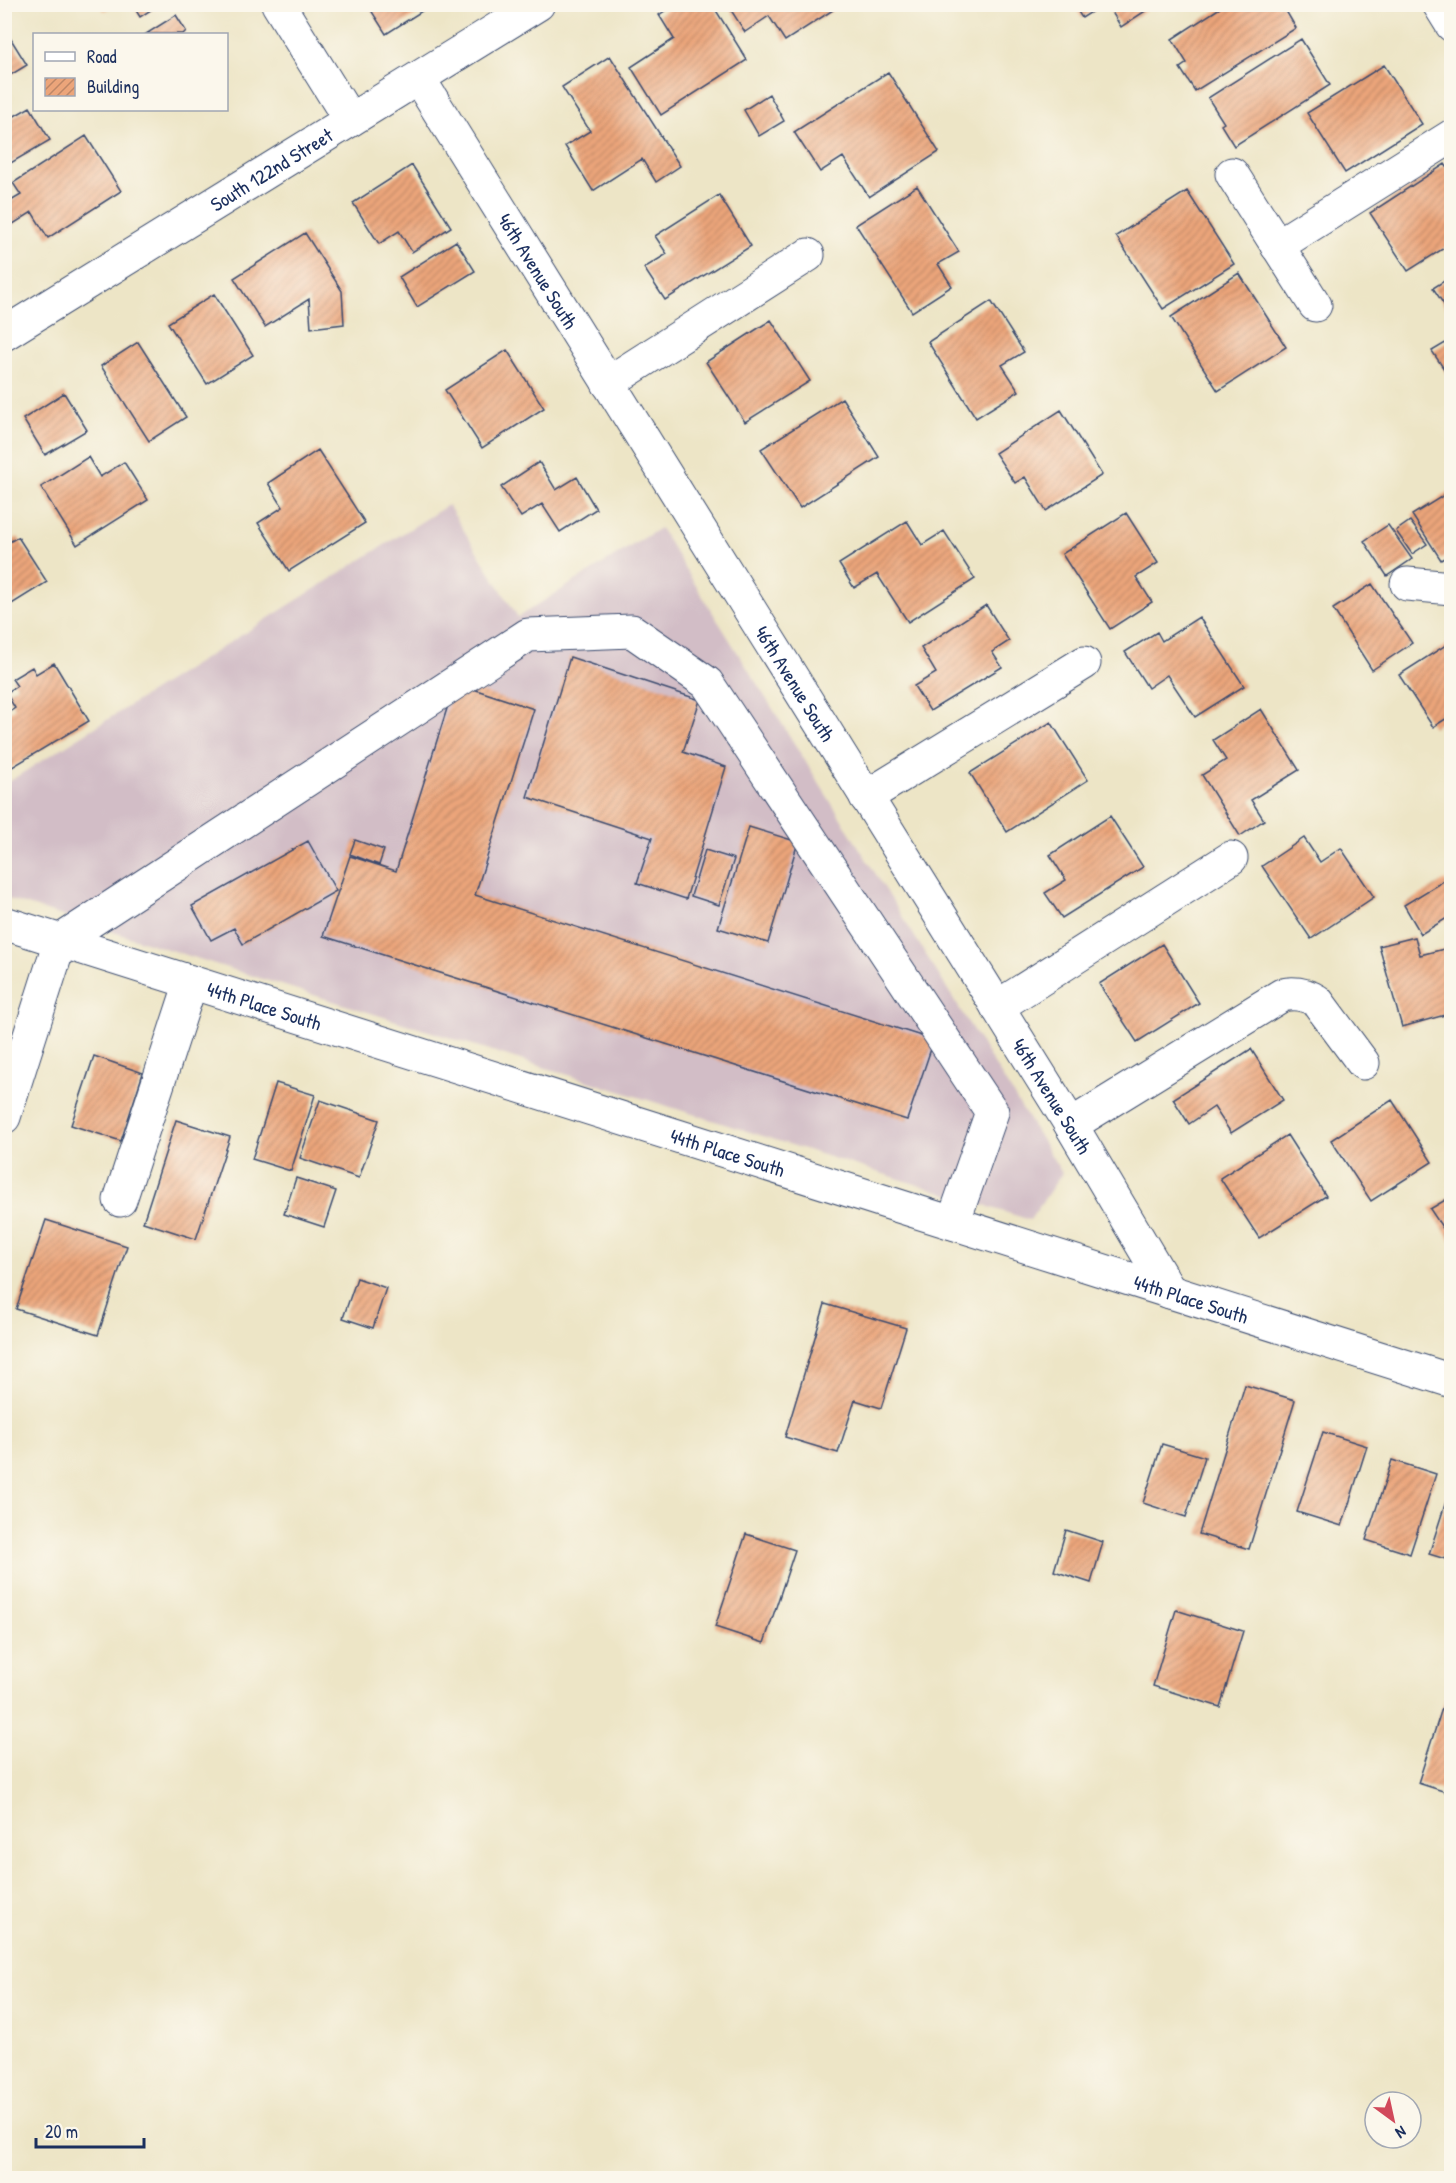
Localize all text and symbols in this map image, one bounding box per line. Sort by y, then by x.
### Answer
legend [33,33,228,111]
text: Road [87,44,117,69]
text: Building [87,74,139,99]
street label: South 122nd Street [205,120,338,217]
street label: 46th Avenue South [492,208,585,334]
street label: 46th Avenue South [749,620,842,746]
street label: 44th Place South [204,975,325,1036]
street label: 46th Avenue South [1007,1033,1098,1159]
street label: 44th Place South [667,1121,788,1183]
street label: 44th Place South [1130,1268,1252,1329]
north arrow [1363,2090,1423,2150]
scale bar [36,2111,144,2149]
text: 20 m [45,2119,78,2144]
text: N [1391,2121,1411,2144]

